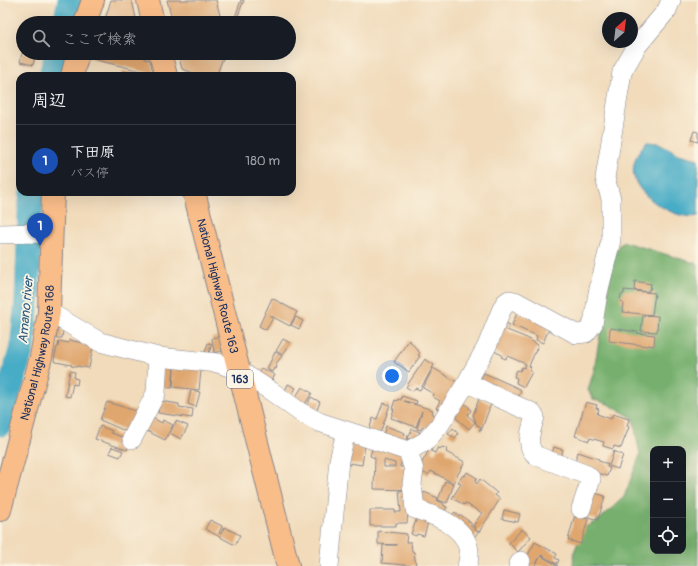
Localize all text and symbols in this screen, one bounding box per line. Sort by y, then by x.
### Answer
north arrow [602,12,638,48]
search box [16,16,296,60]
icon: search [30,27,52,49]
text: ここで検索 [62,30,137,49]
text: 周辺 [32,90,66,111]
text: 下田原 [70,143,115,162]
text: 1 [42,153,48,169]
text: 180 m [245,153,280,169]
text: バス停 [70,165,109,181]
pin: 1 [27,213,53,246]
street label: National Highway Route 163 [193,217,241,356]
water label: Amano river [15,274,37,344]
street label: National Highway Route 168 [17,285,58,422]
your location [382,366,402,386]
road number: 163 [227,370,253,388]
map controls [650,446,686,554]
button: + [650,446,686,482]
button: − [650,482,686,518]
button: locate [650,518,686,554]

